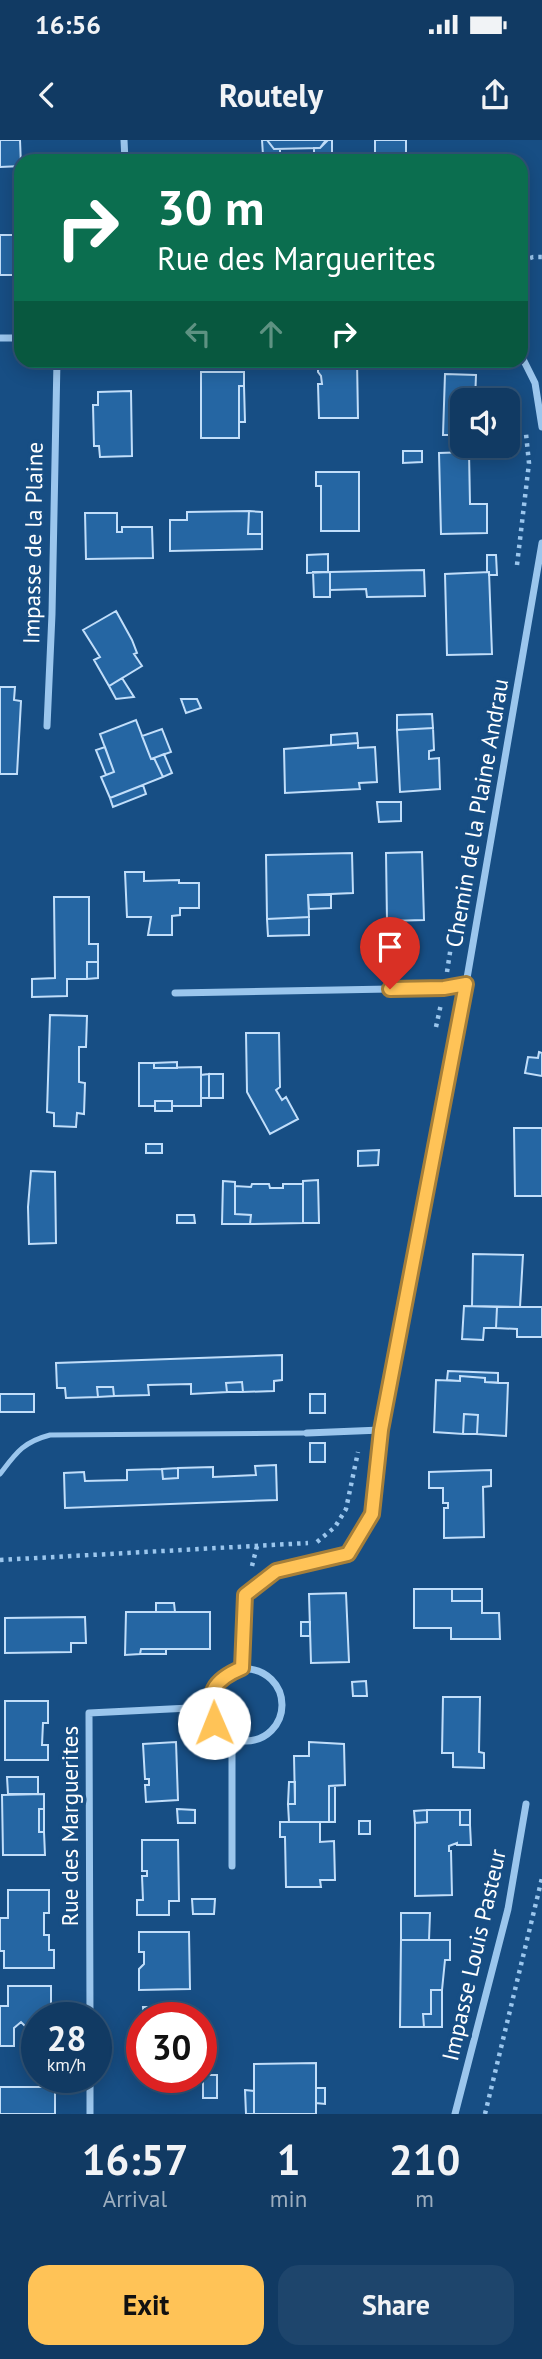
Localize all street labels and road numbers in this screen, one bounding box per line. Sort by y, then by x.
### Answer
street label: Impasse de la Plaine [16,442,49,644]
street label: Chemin de la Plaine Andrau [439,676,514,950]
street label: Rue des Marguerites [55,1726,84,1926]
street label: Impasse Louis Pasteur [435,1846,512,2064]

